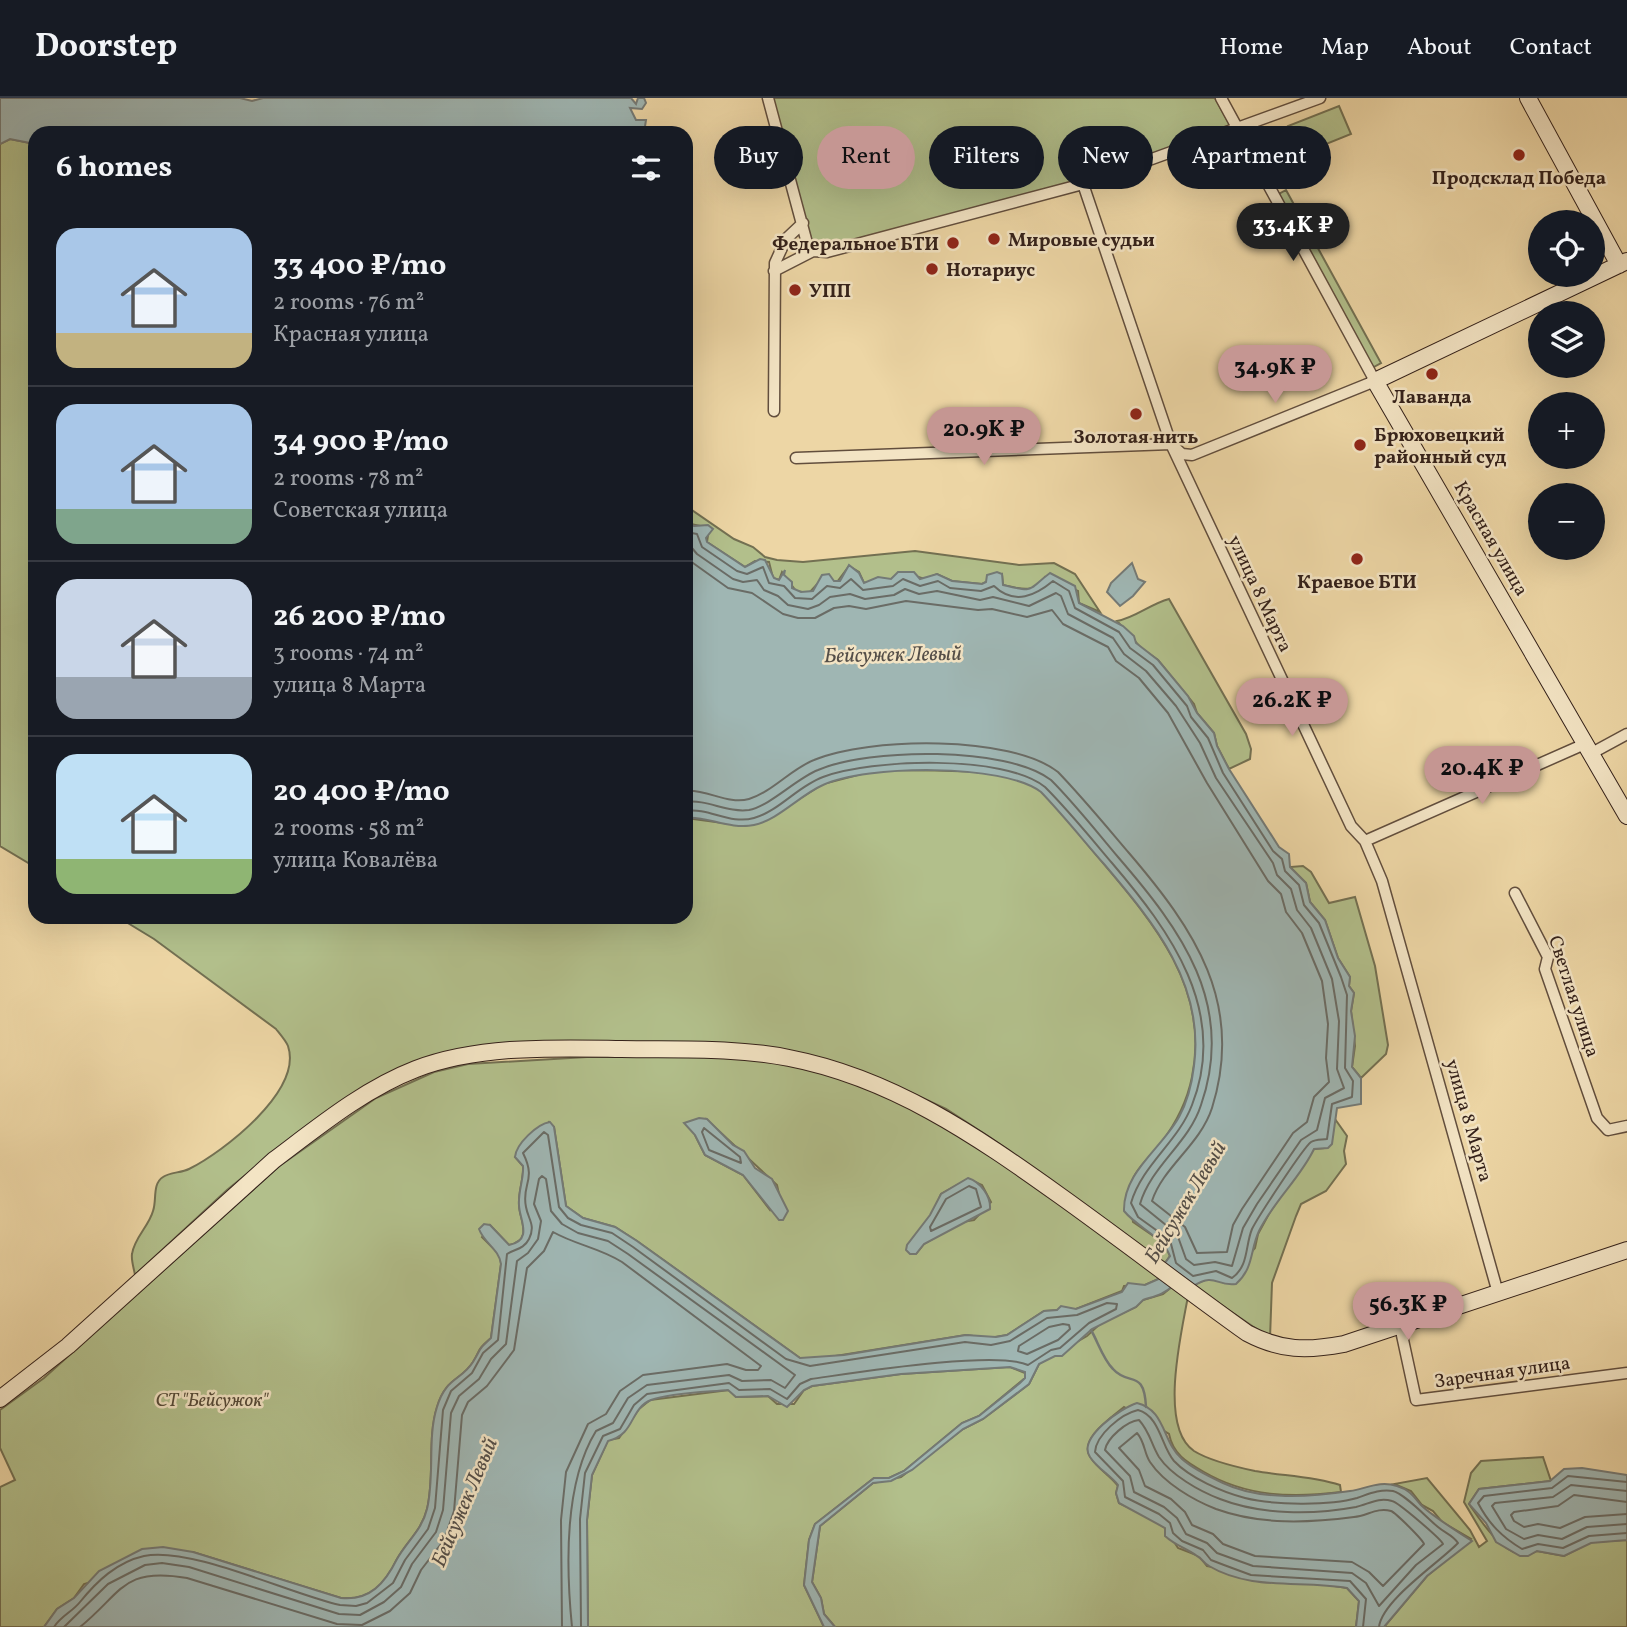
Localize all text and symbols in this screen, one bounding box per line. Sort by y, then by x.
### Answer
text: Doorstep [35,25,177,71]
text: Home [1219,31,1283,65]
text: Map [1321,31,1369,65]
text: About [1407,31,1472,65]
text: Contact [1510,31,1592,65]
chip: Buy [714,126,803,189]
chip: Rent [817,126,915,189]
chip: Filters [929,126,1044,189]
chip: New [1058,126,1153,189]
chip: Apartment [1167,126,1331,189]
text: 6 homes [56,147,172,189]
marker: Продсклад Победа [1511,147,1527,163]
icon: filters [627,149,665,187]
place label: Продсклад Победа [1432,166,1606,192]
pin: 33.4K ₽ [1228,204,1358,263]
text: 33.4K ₽ [1253,210,1333,242]
map controls [1528,210,1605,560]
button: locate [1528,210,1605,287]
place label: Мировые судьи [1008,228,1155,254]
marker: Мировые судьи [986,231,1002,247]
place label: Федеральное БТИ [772,232,939,258]
marker: Федеральное БТИ [945,235,961,251]
text: 33 400 ₽/mo [273,245,446,287]
icon: home [112,256,196,340]
place label: Нотариус [946,258,1035,284]
marker: Нотариус [924,261,940,277]
place label: УПП [809,279,851,305]
marker: УПП [787,282,803,298]
text: 2 rooms · 76 m² [273,287,424,319]
button: layers [1528,301,1605,378]
text: Красная улица [273,319,429,351]
pin: 34.9K ₽ [1210,345,1340,405]
text: 34.9K ₽ [1234,352,1316,384]
marker: Лаванда [1424,366,1440,382]
place label: Лаванда [1392,385,1472,411]
button: + [1528,392,1605,469]
marker: Золотая нить [1128,406,1144,422]
pin: 20.9K ₽ [919,408,1049,467]
text: 20.9K ₽ [943,414,1025,446]
text: 34 900 ₽/mo [273,421,449,463]
place label: Брюховецкий районный суд [1374,423,1507,471]
place label: Золотая нить [1074,425,1199,451]
icon: home [112,432,196,516]
marker: Брюховецкий районный суд [1352,437,1368,453]
text: 2 rooms · 78 m² [273,463,424,495]
street label: Красная улица [1447,477,1534,601]
button: − [1528,483,1605,560]
text: Советская улица [273,495,448,527]
street label: улица 8 Марта [1221,531,1298,657]
marker: Краевое БТИ [1349,551,1365,567]
place label: Краевое БТИ [1297,570,1417,596]
text: 26 200 ₽/mo [273,596,446,638]
icon: home [112,607,196,691]
text: 3 rooms · 74 m² [273,638,423,670]
water label: Бейсужек Левый [824,640,962,671]
text: улица 8 Марта [273,670,426,702]
pin: 26.2K ₽ [1227,678,1357,738]
text: 26.2K ₽ [1252,685,1332,717]
pin: 20.4K ₽ [1417,746,1547,806]
text: 20.4K ₽ [1440,753,1524,785]
text: 20 400 ₽/mo [273,771,450,813]
icon: home [112,782,196,866]
text: 2 rooms · 58 m² [273,813,424,845]
text: улица Ковалёва [273,845,438,877]
street label: Светлая улица [1541,933,1605,1061]
street label: улица 8 Марта [1438,1056,1498,1185]
water label: Бейсужек Левый [1138,1136,1234,1269]
pin: 56.3K ₽ [1343,1282,1473,1342]
text: 56.3K ₽ [1369,1289,1447,1321]
street label: Заречная улица [1433,1351,1572,1395]
park label: СТ "Бейсужок" [156,1388,269,1414]
water label: Бейсужек Левый [425,1433,506,1572]

